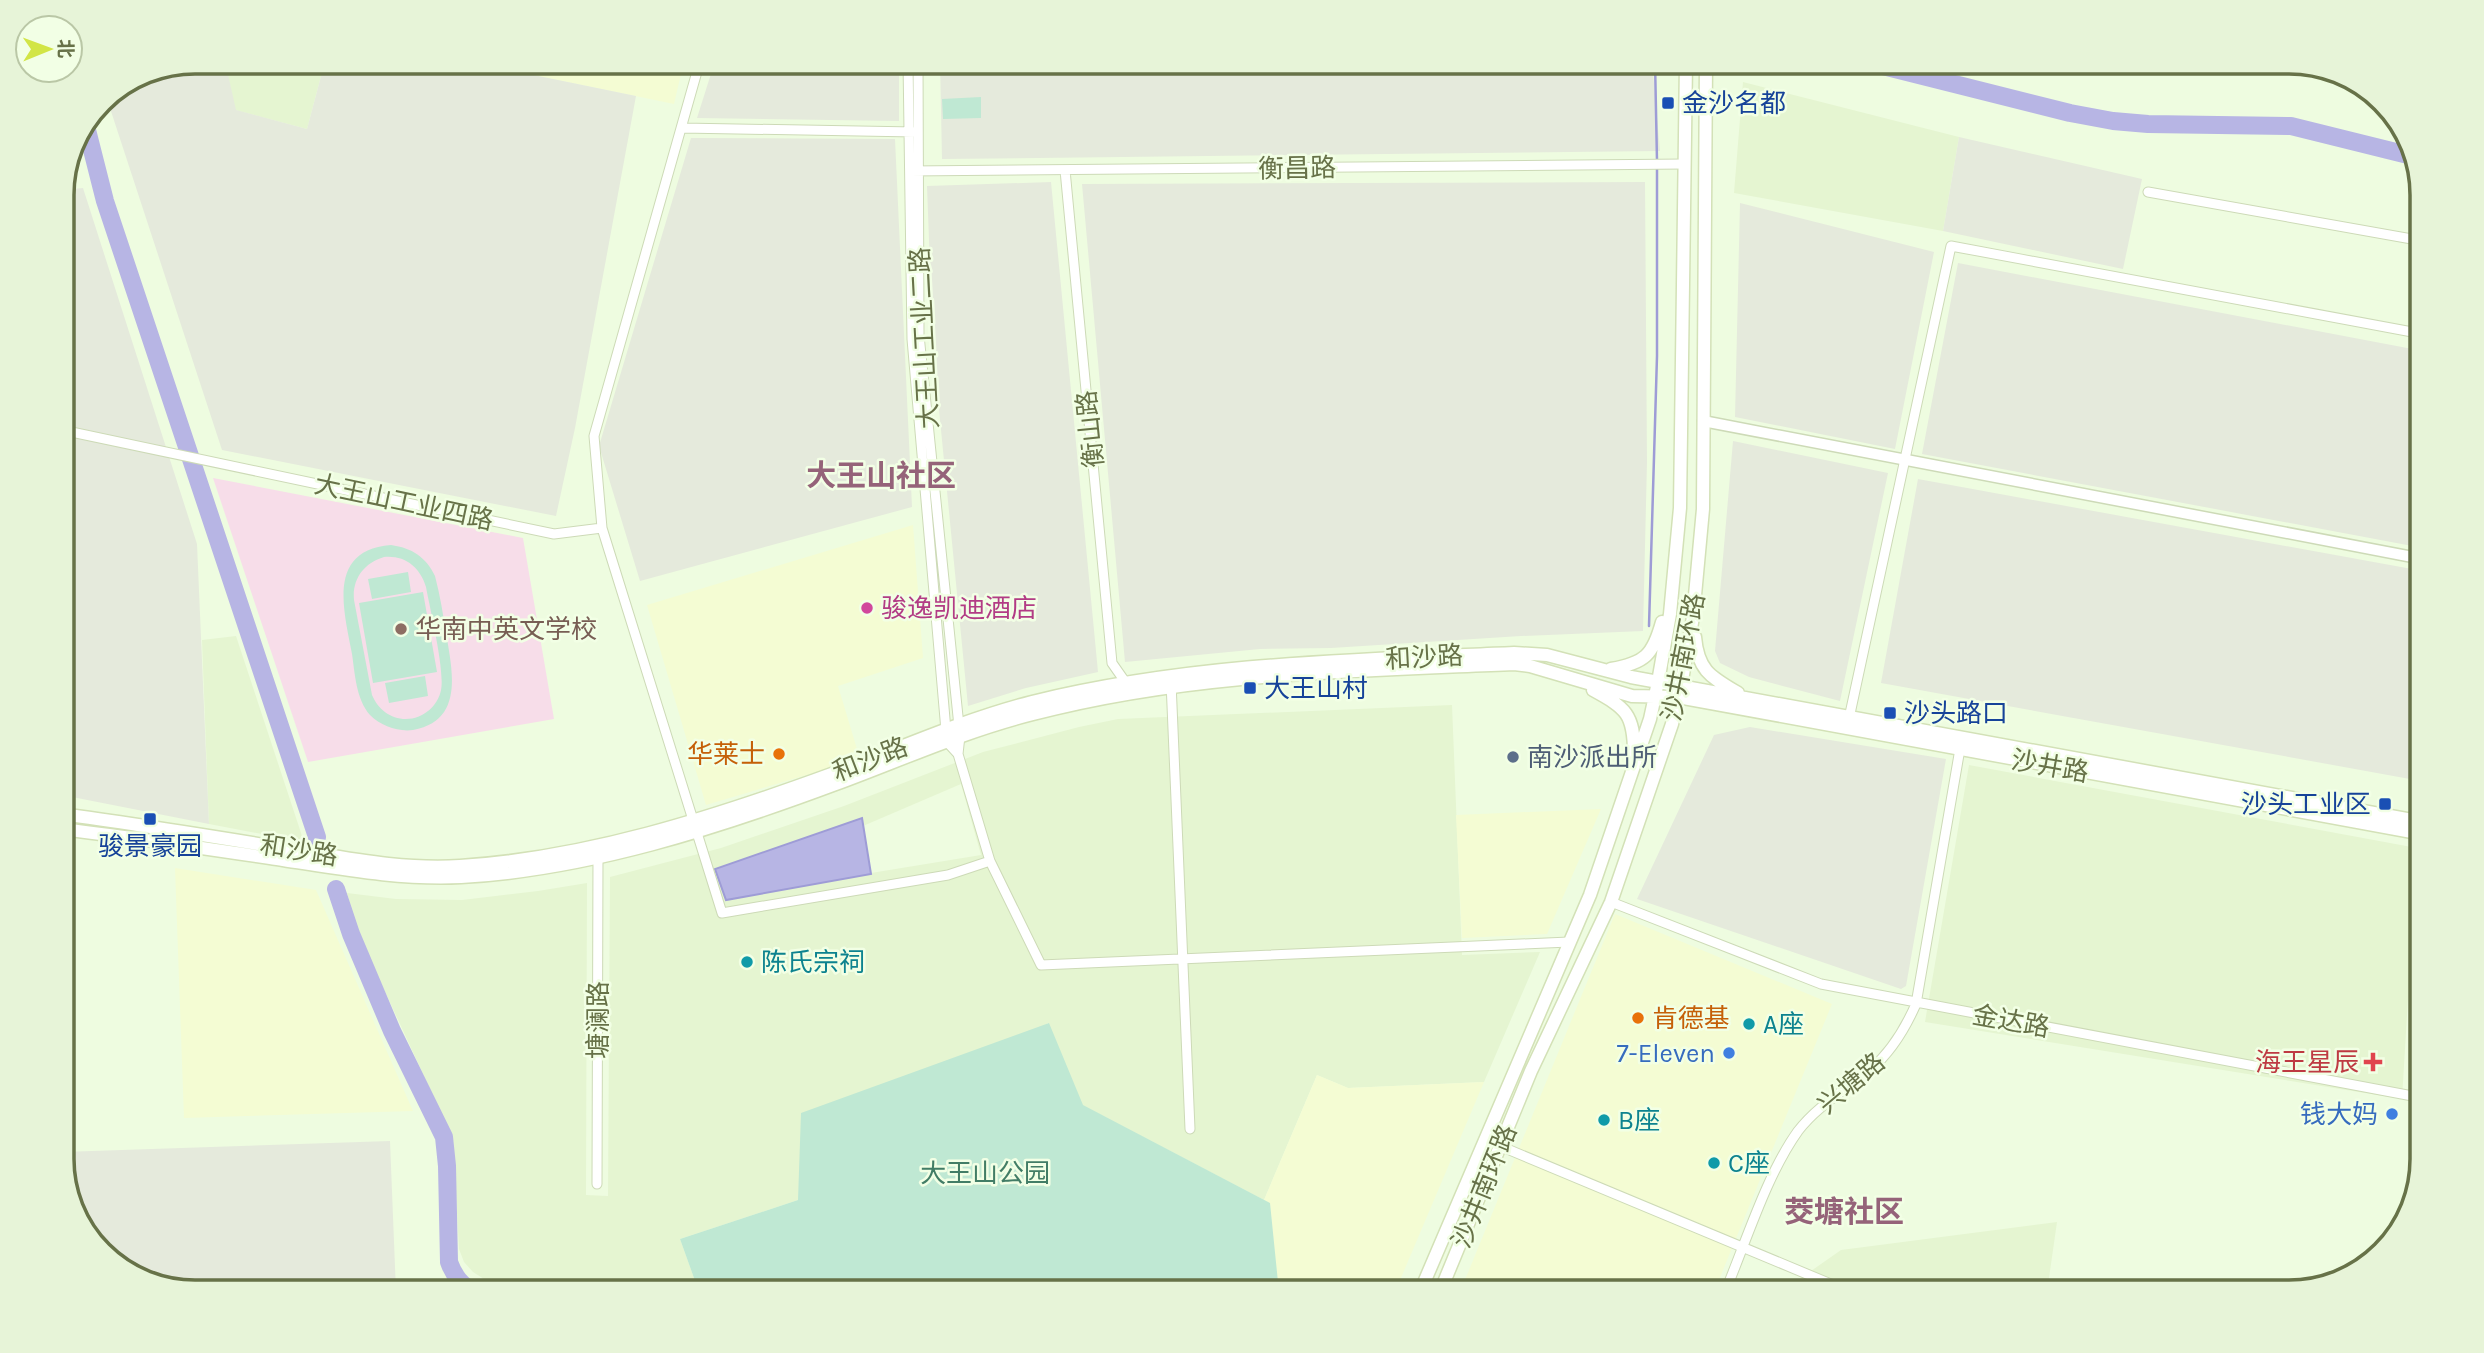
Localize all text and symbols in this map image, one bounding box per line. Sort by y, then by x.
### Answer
north arrow [14,14,84,84]
text: 北 [54,39,76,58]
place label: 金沙名都 [1682,88,1786,119]
marker: 金沙名都 [1660,95,1676,111]
street label: 衡昌路 [1258,152,1336,185]
street label: 大王山工业二路 [904,246,945,430]
street label: 衡山路 [1071,389,1110,469]
district label: 大王山社区 [806,458,956,494]
street label: 大王山工业四路 [312,468,496,537]
street label: 沙井南环路 [1656,590,1711,724]
place label: 骏逸凯迪酒店 [881,593,1037,624]
marker: 骏逸凯迪酒店 [859,600,875,616]
place label: 华南中英文学校 [415,614,597,645]
marker: 华南中英文学校 [393,621,409,637]
street label: 和沙路 [1384,640,1464,675]
place label: 大王山村 [1264,673,1368,704]
marker: 大王山村 [1242,680,1258,696]
place label: 沙头路口 [1904,698,2008,729]
marker: 沙头路口 [1882,705,1898,721]
street label: 和沙路 [828,731,912,788]
place label: 华莱士 [687,739,765,770]
place label: 南沙派出所 [1527,742,1657,773]
street label: 沙井路 [2009,744,2091,789]
marker: 华莱士 [771,746,787,762]
marker: 南沙派出所 [1505,749,1521,765]
place label: 沙头工业区 [2241,789,2371,820]
marker: 沙头工业区 [2377,796,2393,812]
marker: 骏景豪园 [142,811,158,827]
street label: 和沙路 [258,829,340,872]
place label: 骏景豪园 [98,831,202,862]
place label: 陈氏宗祠 [761,947,865,978]
marker: 陈氏宗祠 [739,954,755,970]
street label: 塘澜路 [583,981,614,1059]
street label: 金达路 [1970,999,2052,1044]
place label: 肯德基 [1652,1003,1730,1034]
place label: A座 [1763,1009,1804,1040]
marker: 肯德基 [1630,1010,1646,1026]
marker: A座 [1741,1016,1757,1032]
place label: 7-Eleven [1616,1038,1715,1069]
marker: 7-Eleven [1721,1045,1737,1061]
street label: 兴塘路 [1811,1046,1891,1120]
place label: 海王星辰 [2255,1047,2359,1078]
marker: 海王星辰 [2365,1054,2381,1070]
place label: 钱大妈 [2300,1099,2378,1130]
place label: B座 [1618,1105,1660,1136]
marker: 钱大妈 [2384,1106,2400,1122]
marker: B座 [1596,1112,1612,1128]
street label: 沙井南环路 [1446,1120,1523,1252]
place label: C座 [1728,1148,1770,1179]
marker: C座 [1706,1155,1722,1171]
park label: 大王山公园 [920,1158,1050,1189]
district label: 茭塘社区 [1784,1194,1904,1230]

